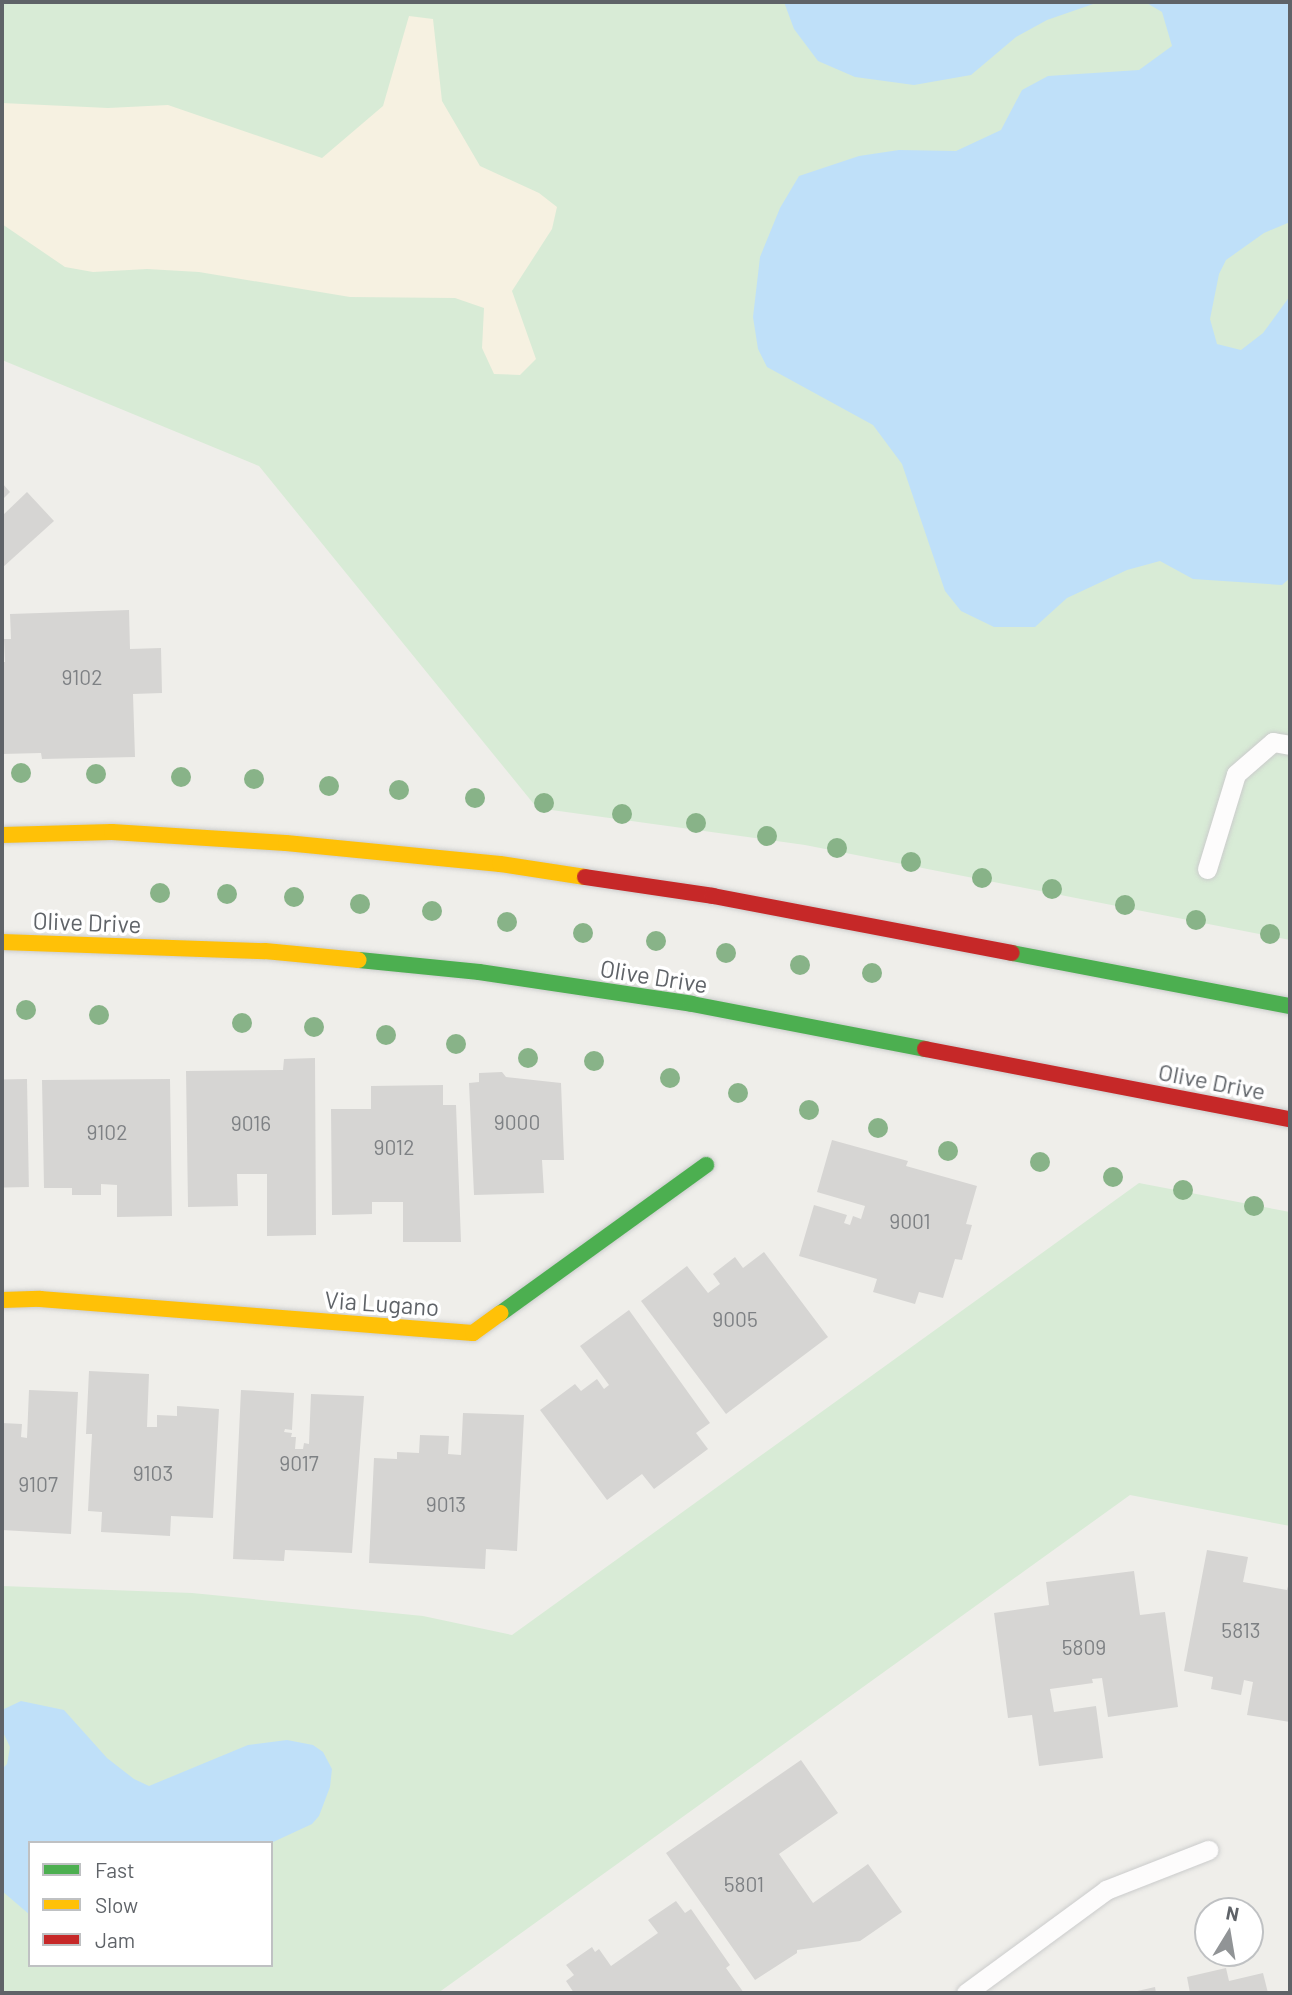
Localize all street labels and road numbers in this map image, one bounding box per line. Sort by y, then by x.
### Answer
street label: Olive Drive [32,906,142,938]
street label: Olive Drive [598,953,710,999]
street label: Olive Drive [1156,1057,1268,1105]
street label: Via Lugano [324,1285,440,1321]

